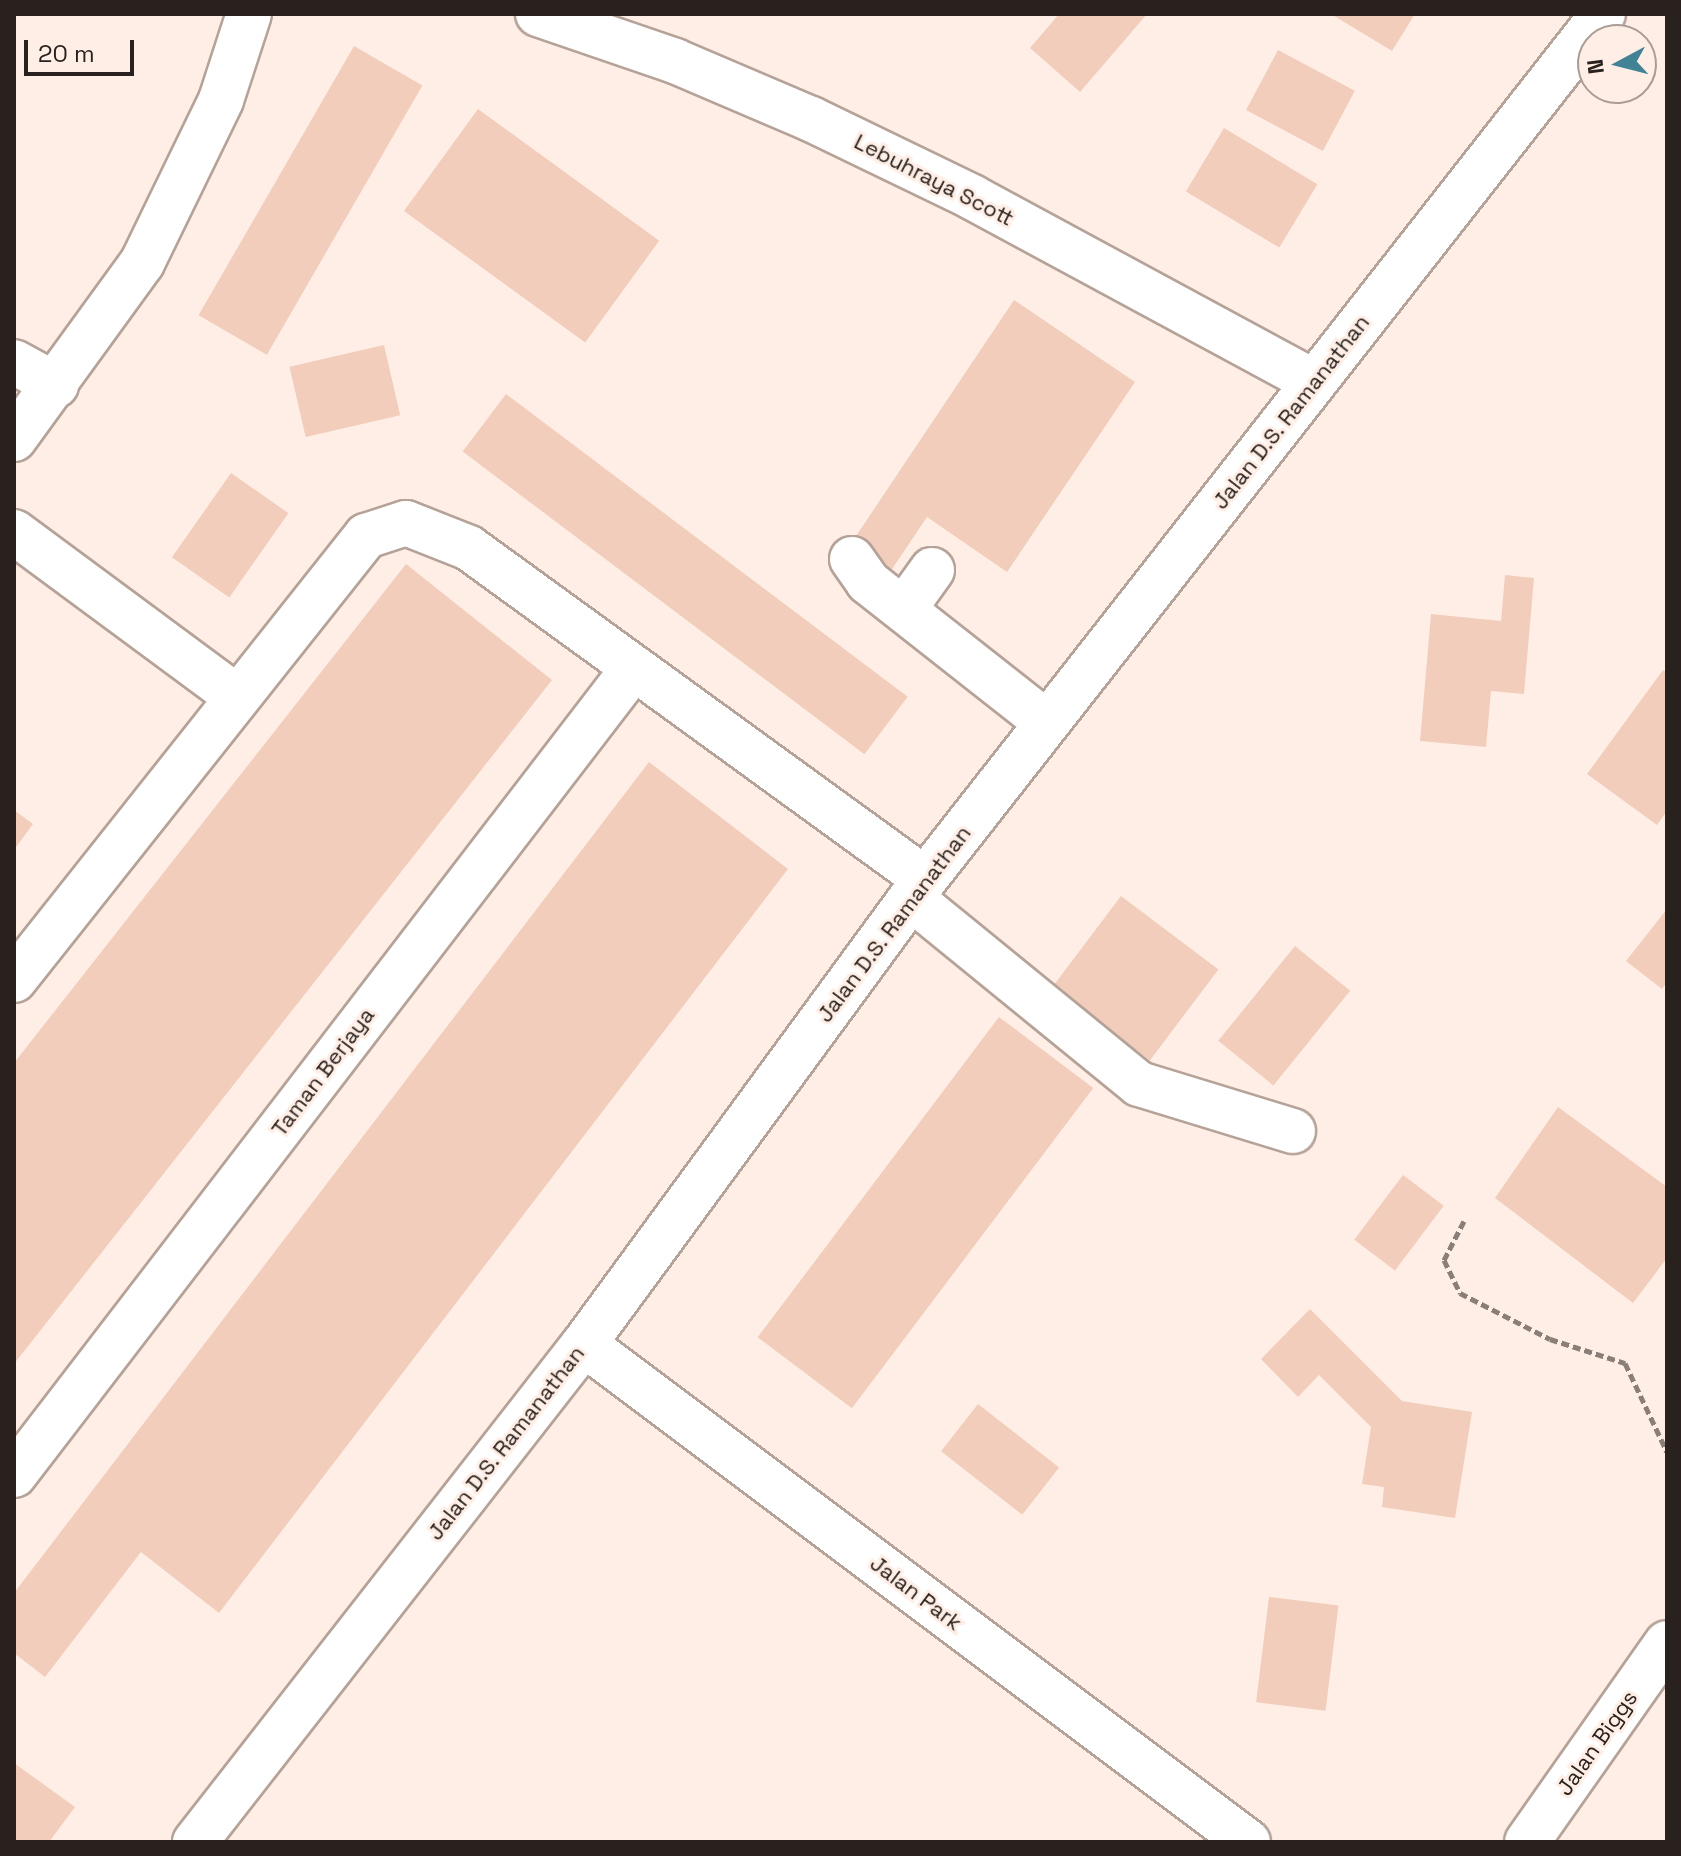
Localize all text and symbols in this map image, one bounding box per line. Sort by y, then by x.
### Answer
scale bar [28,24,138,74]
north arrow [1577,24,1657,104]
text: 20 m [38,38,95,69]
text: N [1580,58,1610,76]
street label: Lebuhraya Scott [850,128,1018,232]
street label: Jalan D.S. Ramanathan [1207,309,1375,515]
street label: Jalan D.S. Ramanathan [811,820,977,1028]
street label: Taman Berjaya [266,1002,380,1142]
street label: Jalan D.S. Ramanathan [422,1340,590,1546]
street label: Jalan Park [865,1550,967,1636]
street label: Jalan Biggs [1551,1685,1643,1801]

